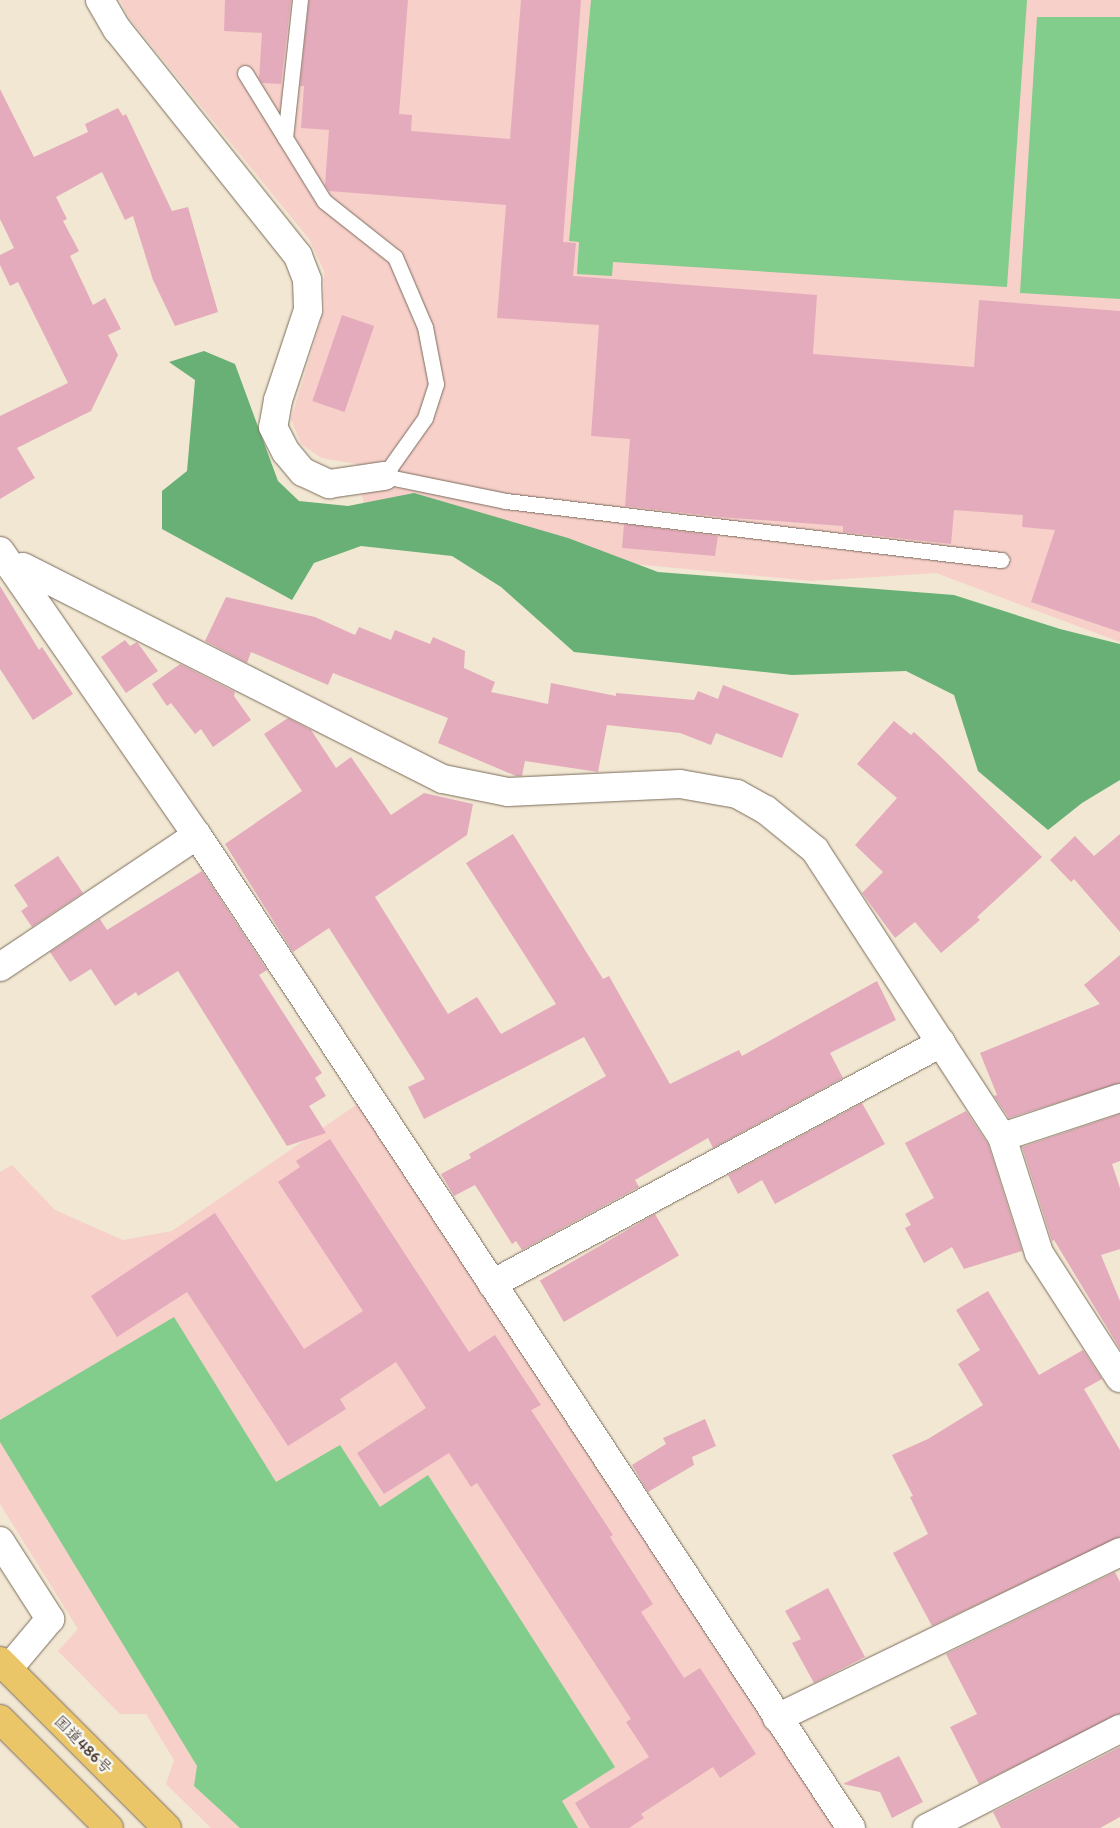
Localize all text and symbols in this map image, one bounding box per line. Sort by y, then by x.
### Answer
street label: 国道486号 [50,1712,116,1778]

